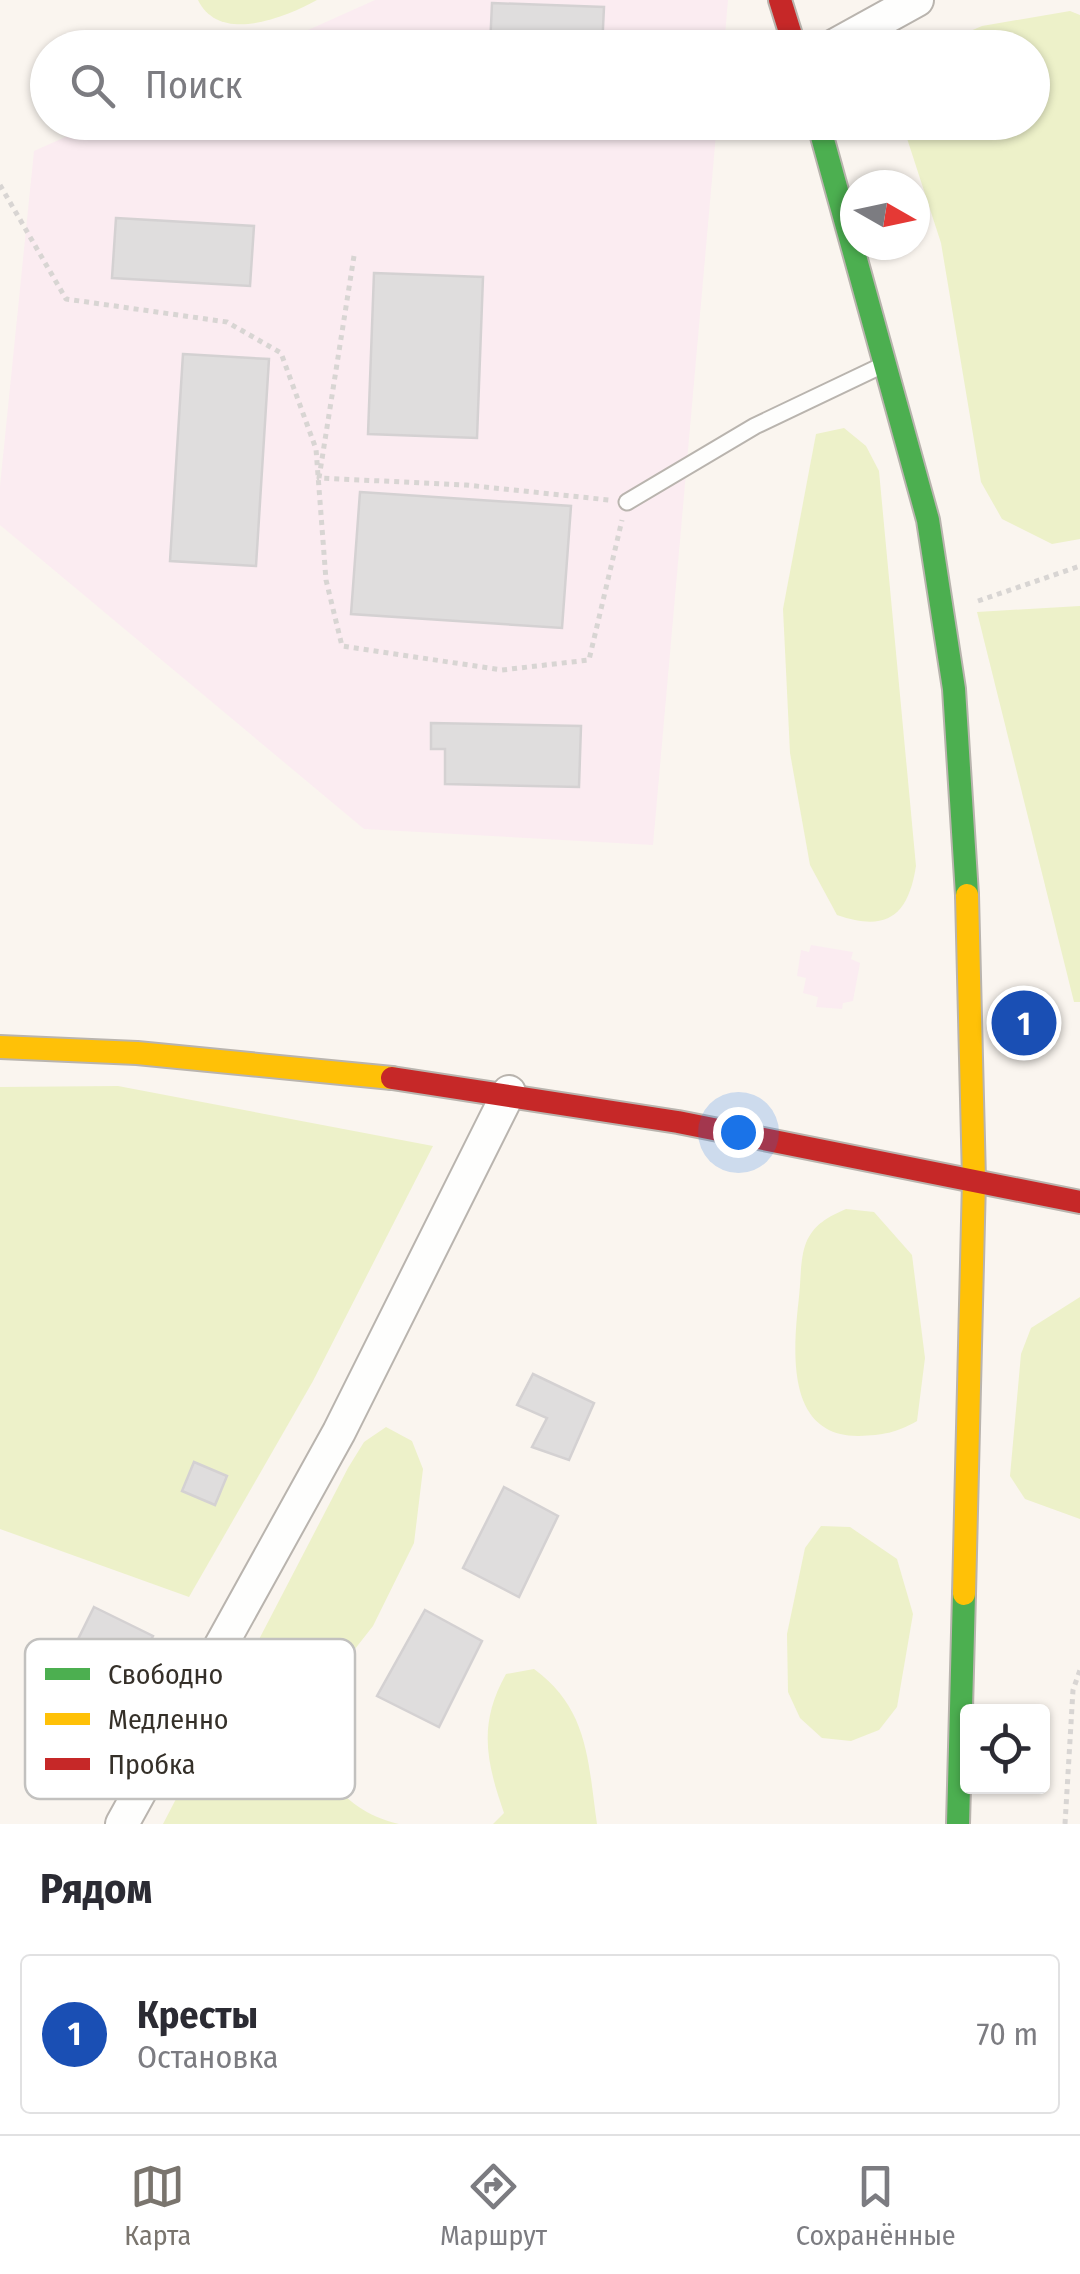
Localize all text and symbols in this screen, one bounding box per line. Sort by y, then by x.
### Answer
search box [30,30,1050,140]
icon: search [65,58,120,113]
text: Поиск [145,62,242,108]
north arrow [840,170,930,260]
pin: 1 [992,986,1056,1060]
your location [713,1107,764,1158]
legend [25,1639,355,1799]
text: Свободно [108,1658,223,1691]
text: Медленно [108,1703,229,1736]
map controls [960,1704,1050,1794]
button: locate [960,1704,1050,1794]
text: Пробка [108,1748,195,1781]
text: Рядом [40,1864,152,1914]
text: Кресты [137,1992,258,2038]
text: 1 [68,2015,81,2053]
text: 70 m [977,2015,1038,2053]
text: Остановка [137,2038,279,2076]
tab: Карта [124,2159,191,2252]
tab: Маршрут [440,2159,547,2252]
tab: Сохранённые [796,2159,956,2252]

